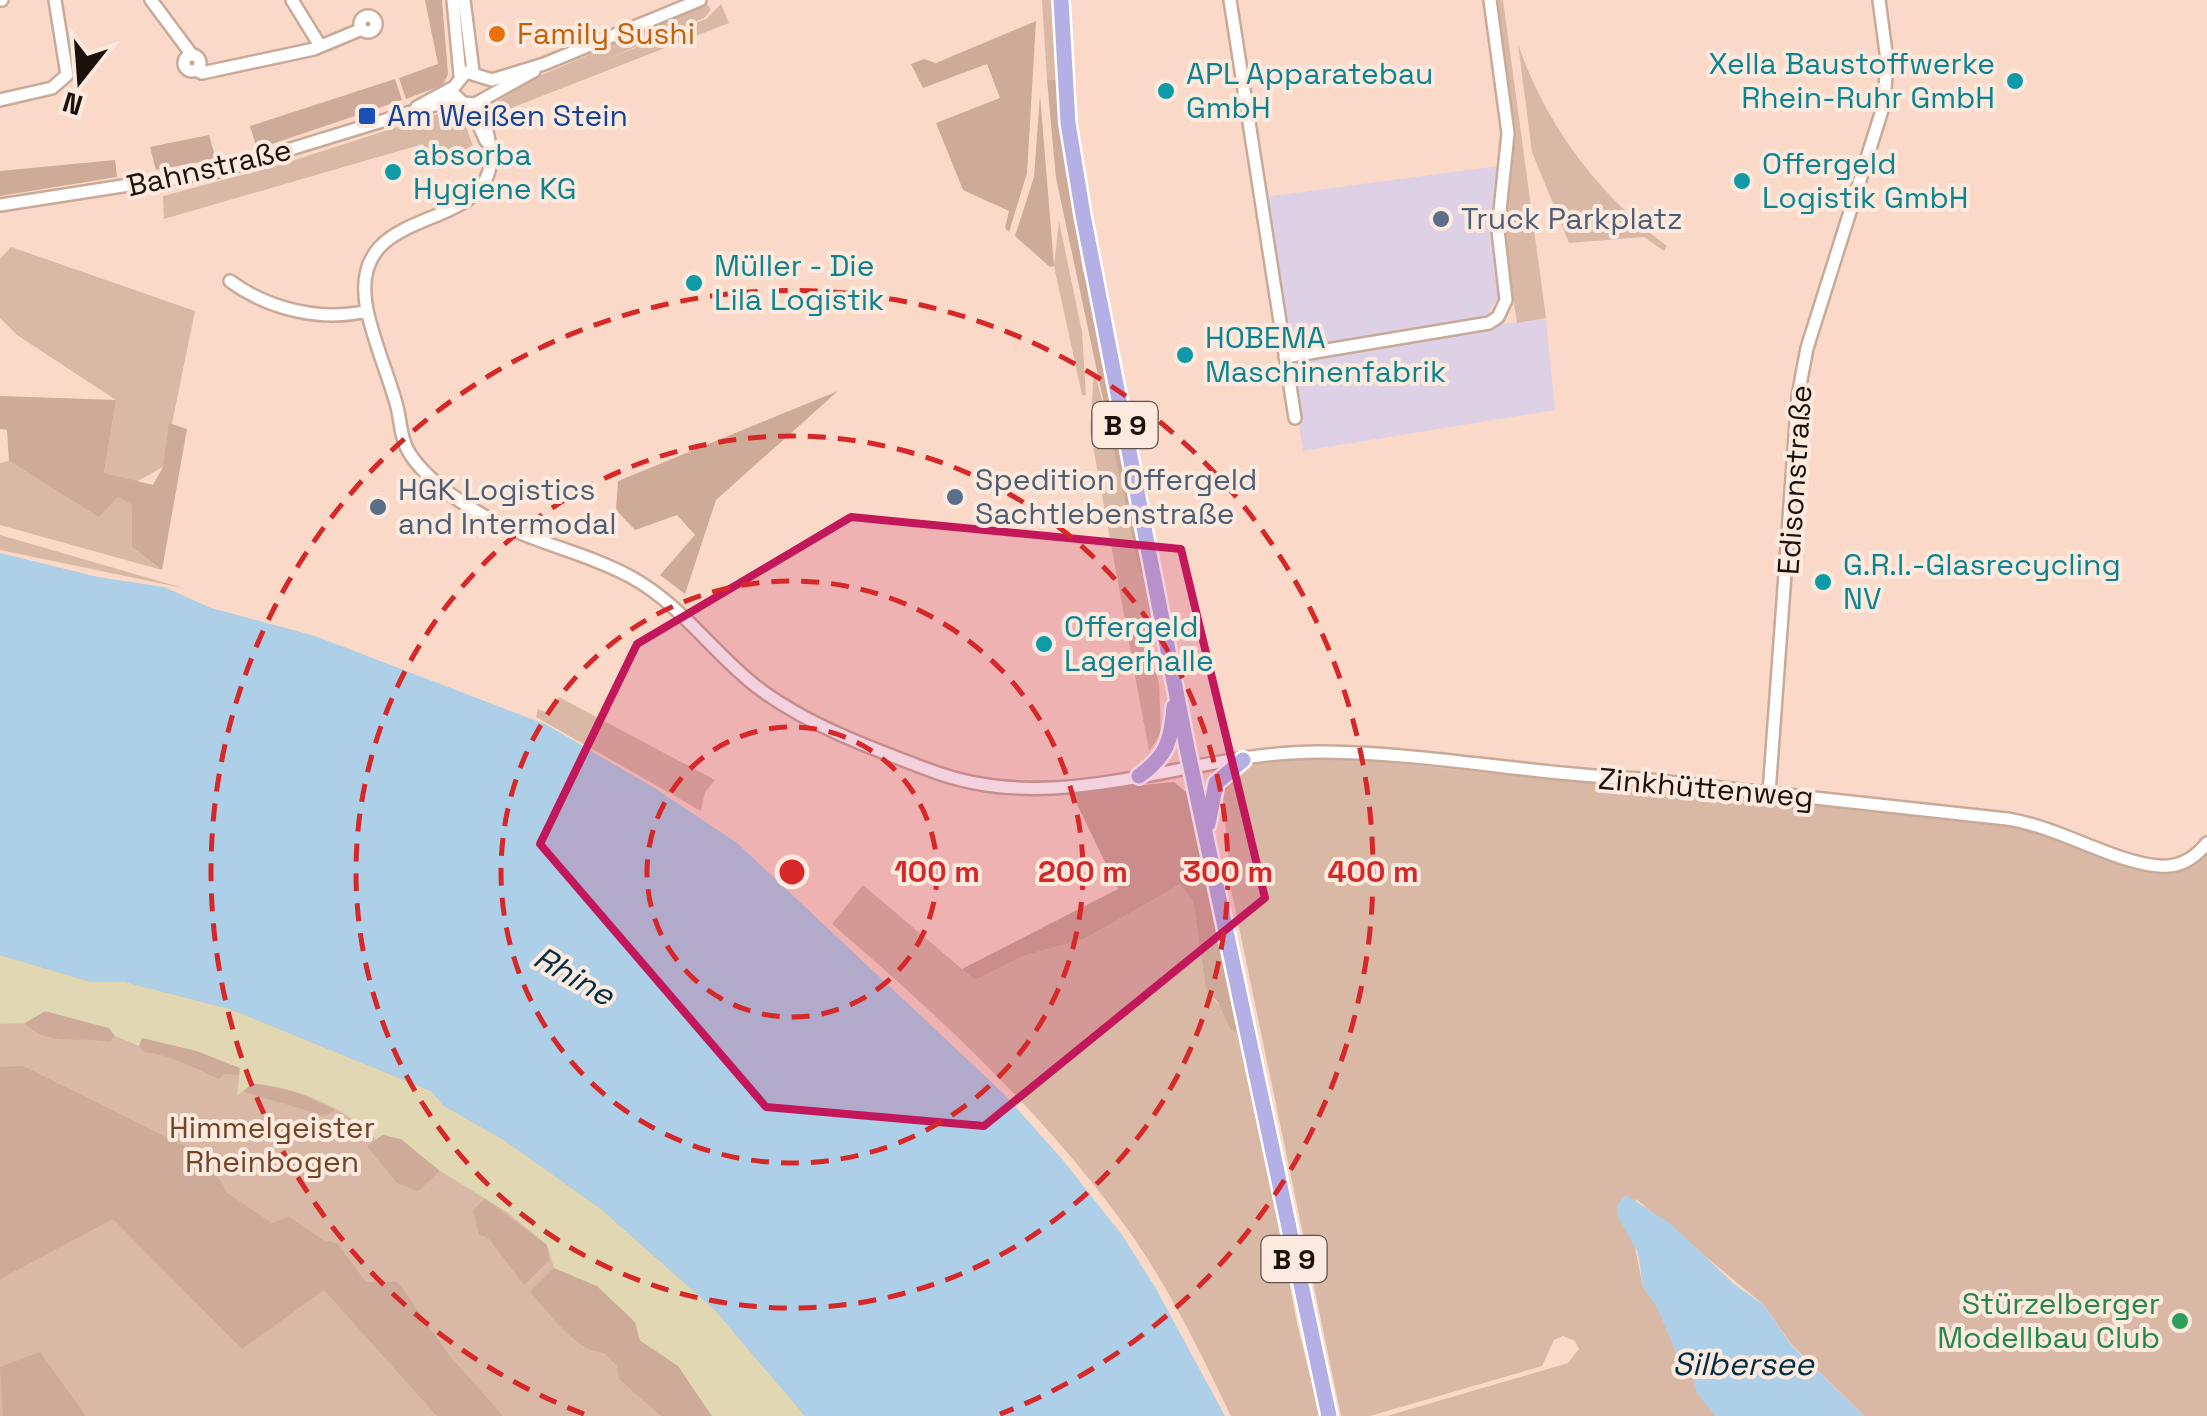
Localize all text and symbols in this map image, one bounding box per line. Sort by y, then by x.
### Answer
place label: Family Sushi [517,14,695,53]
marker: Family Sushi [486,23,508,45]
north arrow [30,30,130,130]
place label: Xella Baustoffwerke Rhein-Ruhr GmbH [1708,44,1995,117]
place label: APL Apparatebau GmbH [1186,54,1433,127]
marker: Xella Baustoffwerke Rhein-Ruhr GmbH [2004,70,2026,92]
marker: APL Apparatebau GmbH [1155,80,1177,102]
text: N [58,84,87,124]
place label: Am Weißen Stein [387,96,628,135]
marker: Am Weißen Stein [356,105,378,127]
street label: Bahnstraße [123,130,295,205]
place label: absorba Hygiene KG [413,135,576,208]
place label: Offergeld Logistik GmbH [1762,144,1969,217]
marker: absorba Hygiene KG [382,161,404,183]
marker: Offergeld Logistik GmbH [1731,170,1753,192]
place label: Truck Parkplatz [1461,199,1683,238]
marker: Truck Parkplatz [1430,208,1452,230]
place label: Müller - Die Lila Logistik [714,246,884,319]
marker: Müller - Die Lila Logistik [683,272,705,294]
place label: HOBEMA Maschinenfabrik [1205,318,1446,391]
marker: HOBEMA Maschinenfabrik [1174,344,1196,366]
street label: Edisonstraße [1768,384,1821,576]
road number: B 9 [1092,402,1158,448]
place label: Spedition Offergeld Sachtlebenstraße [975,460,1257,533]
place label: HGK Logistics and Intermodal [398,470,617,543]
marker: Spedition Offergeld Sachtlebenstraße [944,486,966,508]
marker: HGK Logistics and Intermodal [367,496,389,518]
place label: G.R.I.-Glasrecycling NV [1843,545,2121,618]
marker: G.R.I.-Glasrecycling NV [1812,571,1834,593]
place label: Offergeld Lagerhalle [1064,607,1214,680]
marker: Offergeld Lagerhalle [1033,633,1055,655]
street label: Zinkhüttenweg [1597,759,1815,816]
text: 100 m [894,852,980,891]
text: 200 m [1038,852,1128,891]
text: 300 m [1183,852,1273,891]
text: 400 m [1327,852,1419,891]
centre of rings [774,854,810,890]
water label: Rhine [527,937,622,1015]
park label: Himmelgeister Rheinbogen [169,1108,375,1181]
road number: B 9 [1262,1236,1326,1282]
place label: Stürzelberger Modellbau Club [1937,1284,2160,1357]
marker: Stürzelberger Modellbau Club [2169,1310,2191,1332]
water label: Silbersee [1672,1344,1815,1384]

